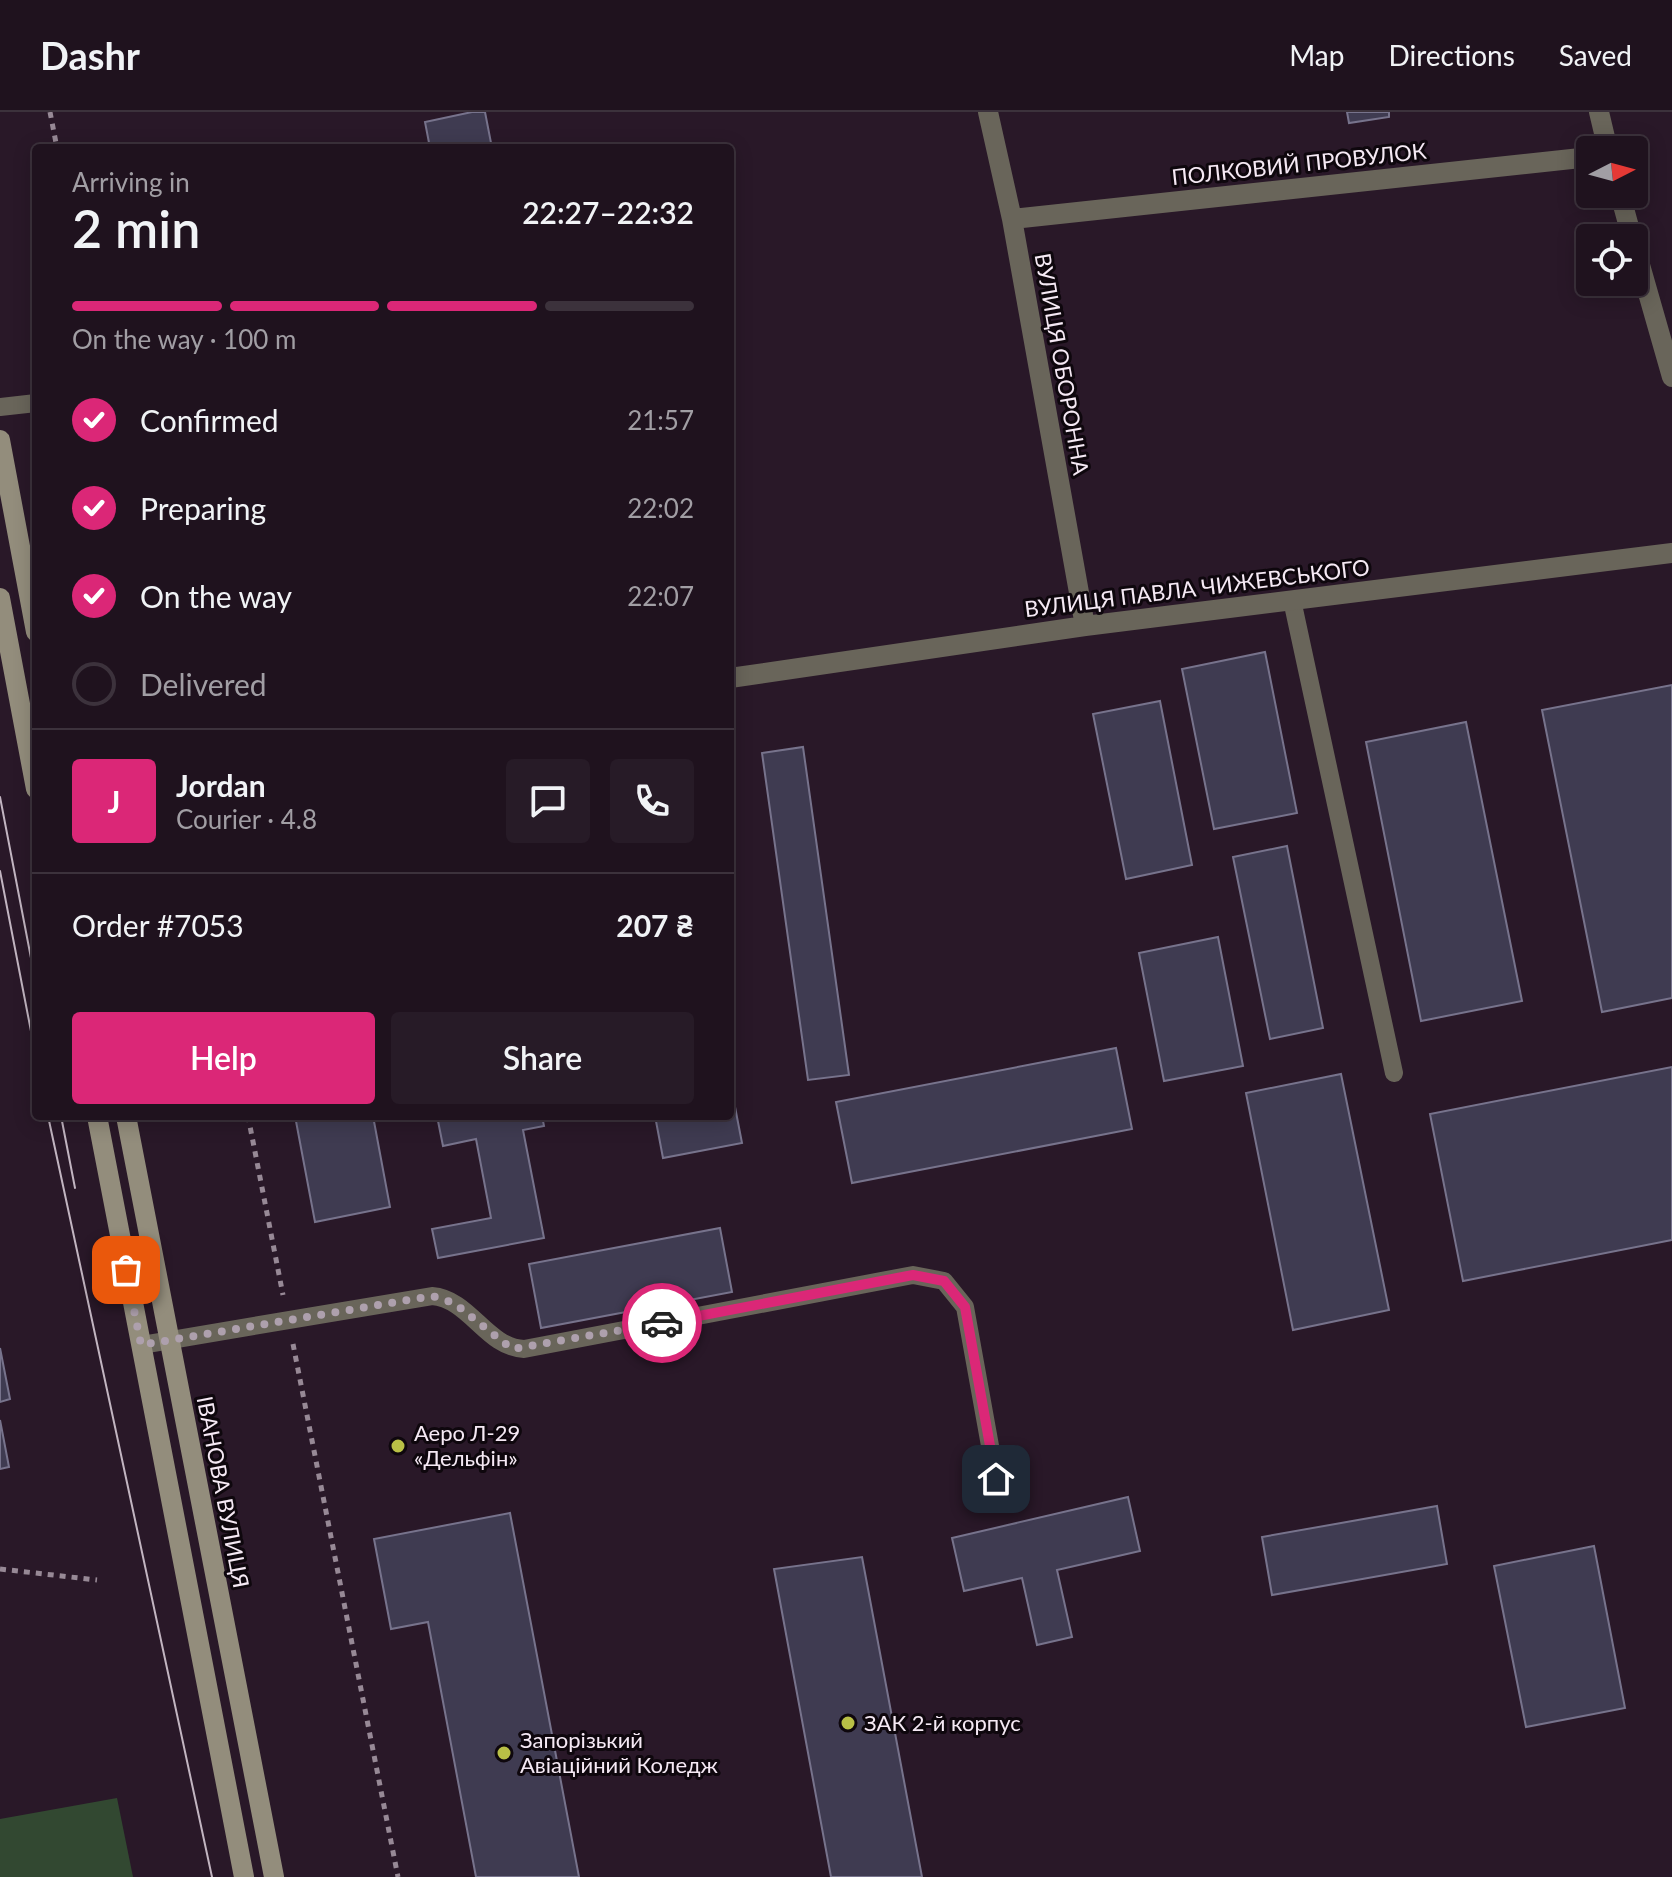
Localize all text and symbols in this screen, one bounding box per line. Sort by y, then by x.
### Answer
text: Dashr [40,32,140,78]
text: Map [1289,38,1344,72]
text: Directions [1388,38,1515,72]
text: Saved [1559,38,1632,72]
north arrow [1576,136,1648,208]
map controls [1576,136,1648,296]
street label: ПОЛКОВИЙ ПРОВУЛОК [1170,137,1428,190]
text: Arriving in [72,166,190,198]
text: 22:27–22:32 [522,194,694,230]
text: 2 min [72,197,200,259]
button: locate [1576,224,1648,296]
street label: ВУЛИЦЯ ОБОРОННА [1030,251,1095,477]
text: On the way · 100 m [72,323,296,355]
icon: check [72,398,116,442]
text: Confirmed [140,402,279,438]
text: 21:57 [627,404,694,436]
icon: check [72,486,116,530]
text: Preparing [140,490,266,526]
text: 22:02 [627,492,694,524]
street label: ВУЛИЦЯ ПАВЛА ЧИЖЕВСЬКОГО [1023,553,1371,622]
icon: check [72,574,116,618]
text: On the way [140,578,292,614]
text: 22:07 [627,580,694,612]
text: Delivered [140,666,267,702]
button: chat [506,759,590,843]
button: phone [610,759,694,843]
text: Jordan [176,767,266,803]
text: J [108,783,120,819]
text: Courier · 4.8 [176,803,317,835]
text: Order #7053 [72,907,244,943]
text: 207 ₴ [616,907,694,943]
button: Help [72,1012,375,1104]
button: Share [391,1012,694,1104]
pin [92,1236,160,1304]
icon: bag [104,1248,148,1292]
courier [622,1283,702,1363]
icon: car [640,1301,684,1345]
street label: ІВАНОВА ВУЛИЦЯ [192,1394,255,1590]
place label: Аеро Л-29 «Дельфін» [414,1419,520,1471]
marker: Аеро Л-29 «Дельфін» [389,1437,407,1455]
pin [962,1445,1030,1513]
icon: home [974,1457,1018,1501]
place label: ЗАК 2-й корпус [864,1709,1021,1736]
marker: ЗАК 2-й корпус [839,1714,857,1732]
place label: Запорізький Авіаційний Коледж [520,1726,719,1778]
marker: Запорізький Авіаційний Коледж [495,1744,513,1762]

